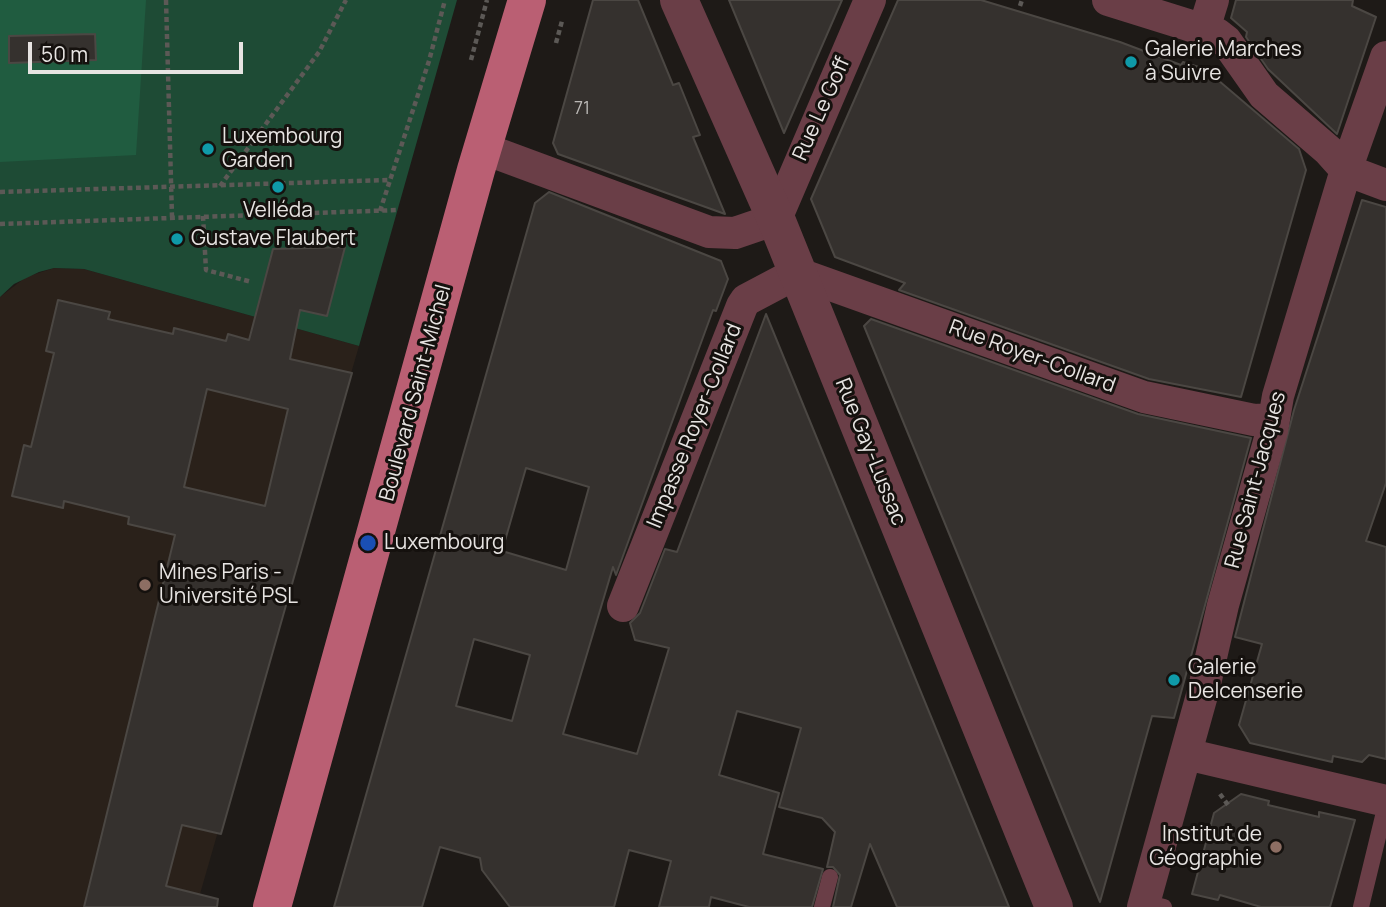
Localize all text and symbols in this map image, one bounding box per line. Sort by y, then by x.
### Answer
scale bar [32,28,247,72]
place label: Galerie Marches à Suivre [1145,37,1302,87]
text: 50 m [41,40,88,68]
street label: Rue Le Goff [788,53,856,165]
marker: Galerie Marches à Suivre [1123,54,1139,70]
house number: 71 [574,98,590,120]
place label: Luxembourg Garden [222,124,343,174]
marker: Luxembourg Garden [200,141,216,157]
marker: Velléda [270,179,286,195]
place label: Velléda [243,198,313,224]
place label: Gustave Flaubert [191,226,356,252]
marker: Gustave Flaubert [169,231,185,247]
street label: Boulevard Saint-Michel [375,282,457,504]
street label: Rue Royer-Collard [945,315,1119,399]
street label: Impasse Royer-Collard [642,320,748,532]
street label: Rue Gay-Lussac [829,375,911,529]
street label: Rue Saint-Jacques [1220,389,1292,571]
place label: Luxembourg [384,530,505,556]
marker: Luxembourg [358,533,378,553]
place label: Mines Paris - Université PSL [159,560,298,610]
marker: Mines Paris - Université PSL [137,577,153,593]
place label: Galerie Delcenserie [1188,655,1303,705]
marker: Galerie Delcenserie [1166,672,1182,688]
place label: Institut de Géographie [1149,822,1262,872]
marker: Institut de Géographie [1268,839,1284,855]

